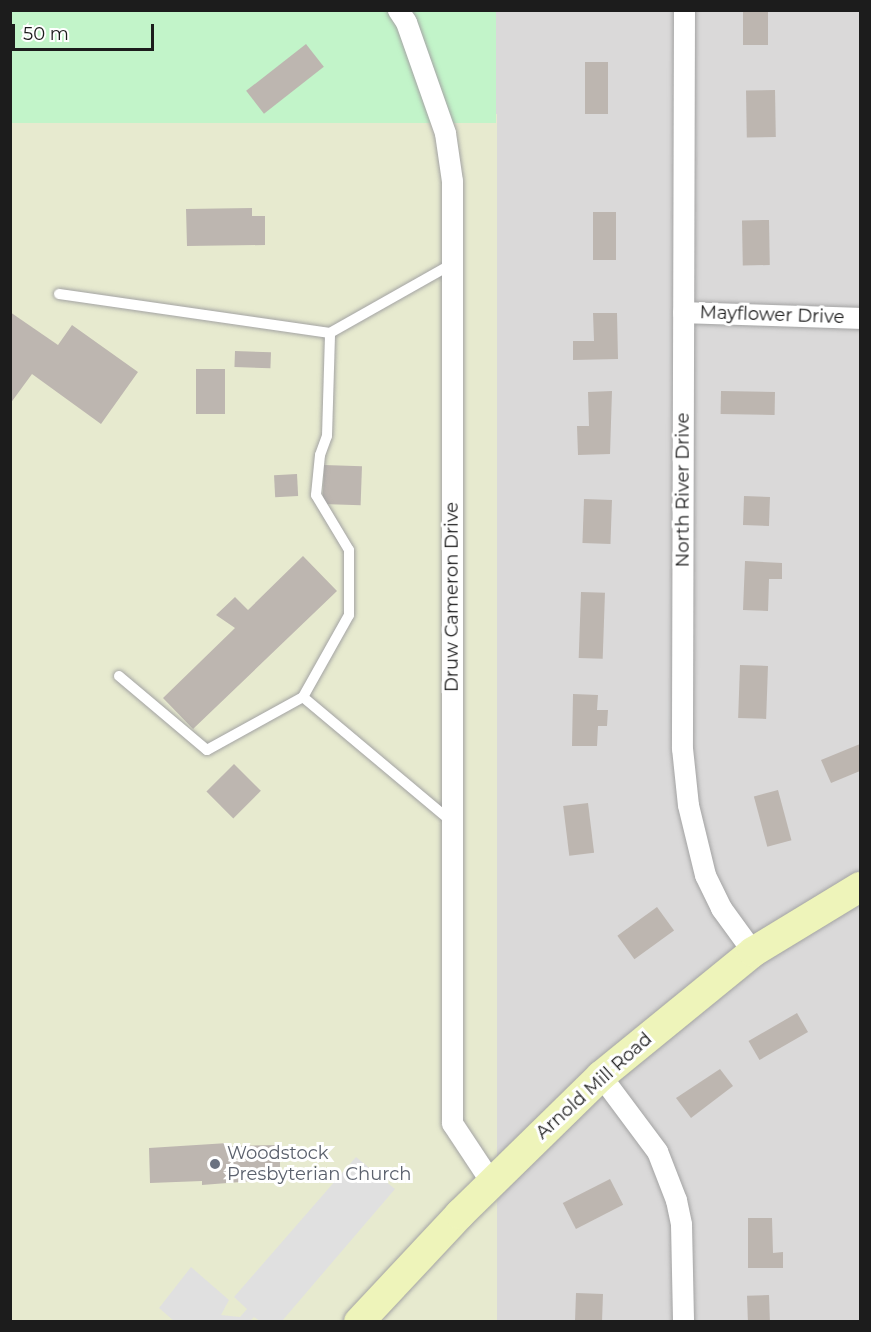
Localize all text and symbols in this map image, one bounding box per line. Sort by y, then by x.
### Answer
scale bar [15,12,158,50]
text: 50 m [23,23,69,45]
street label: Mayflower Drive [699,302,845,328]
street label: North River Drive [672,413,694,567]
street label: Druw Cameron Drive [441,502,463,692]
street label: Arnold Mill Road [532,1028,656,1144]
place label: Woodstock Presbyterian Church [227,1143,411,1186]
marker: Woodstock Presbyterian Church [208,1157,222,1171]

